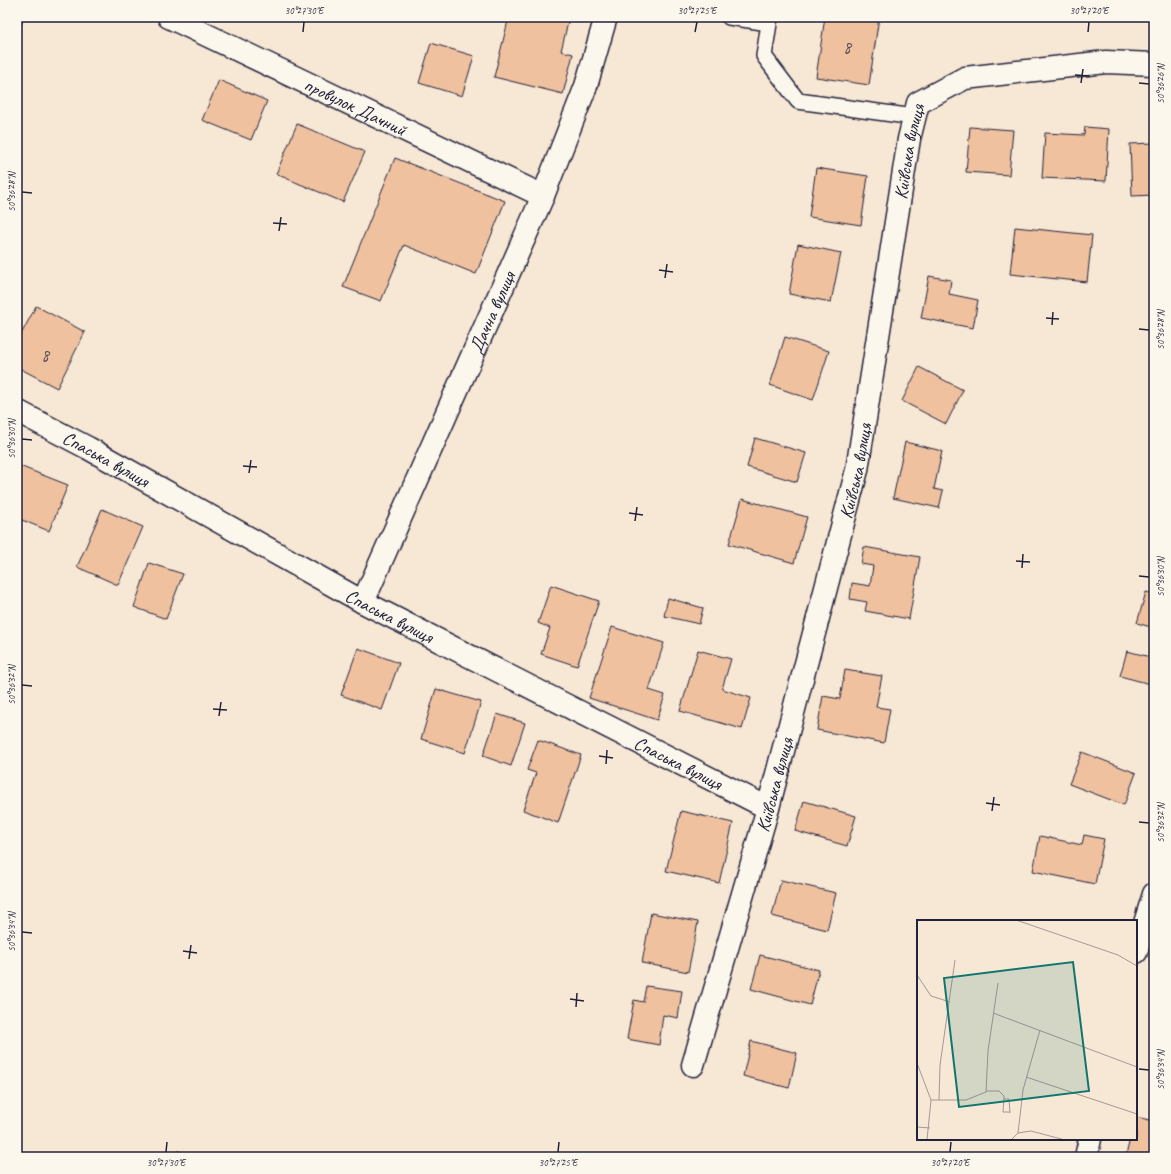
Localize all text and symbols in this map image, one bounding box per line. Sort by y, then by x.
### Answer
text: 30°27'30"E [285,4,325,17]
text: 30°27'25"E [678,4,718,17]
text: 30°27'20"E [1070,4,1110,17]
house number: 8 [843,37,853,58]
text: 50°36'26"N [1154,62,1167,104]
street label: провулок Дачний [300,73,411,142]
street label: Київська вулиця [889,100,931,201]
text: 50°36'28"N [5,170,18,212]
street label: Дачна вулиця [464,266,522,357]
text: 50°36'28"N [1154,308,1167,350]
house number: 8 [41,345,51,366]
text: 50°36'30"N [5,417,18,459]
street label: Київська вулиця [834,421,877,521]
street label: Спаська вулиця [58,426,155,494]
text: 50°36'30"N [1154,555,1167,597]
street label: Спаська вулиця [341,584,439,650]
text: 50°36'32"N [5,663,18,705]
street label: Спаська вулиця [630,731,728,797]
street label: Київська вулиця [751,734,799,835]
text: 50°36'32"N [1154,801,1167,843]
text: 50°36'34"N [5,910,18,952]
inset map [917,920,1137,1140]
text: 50°36'34"N [1154,1048,1167,1090]
text: 30°27'30"E [147,1156,187,1169]
text: 30°27'25"E [539,1156,579,1169]
text: 30°27'20"E [931,1156,971,1169]

